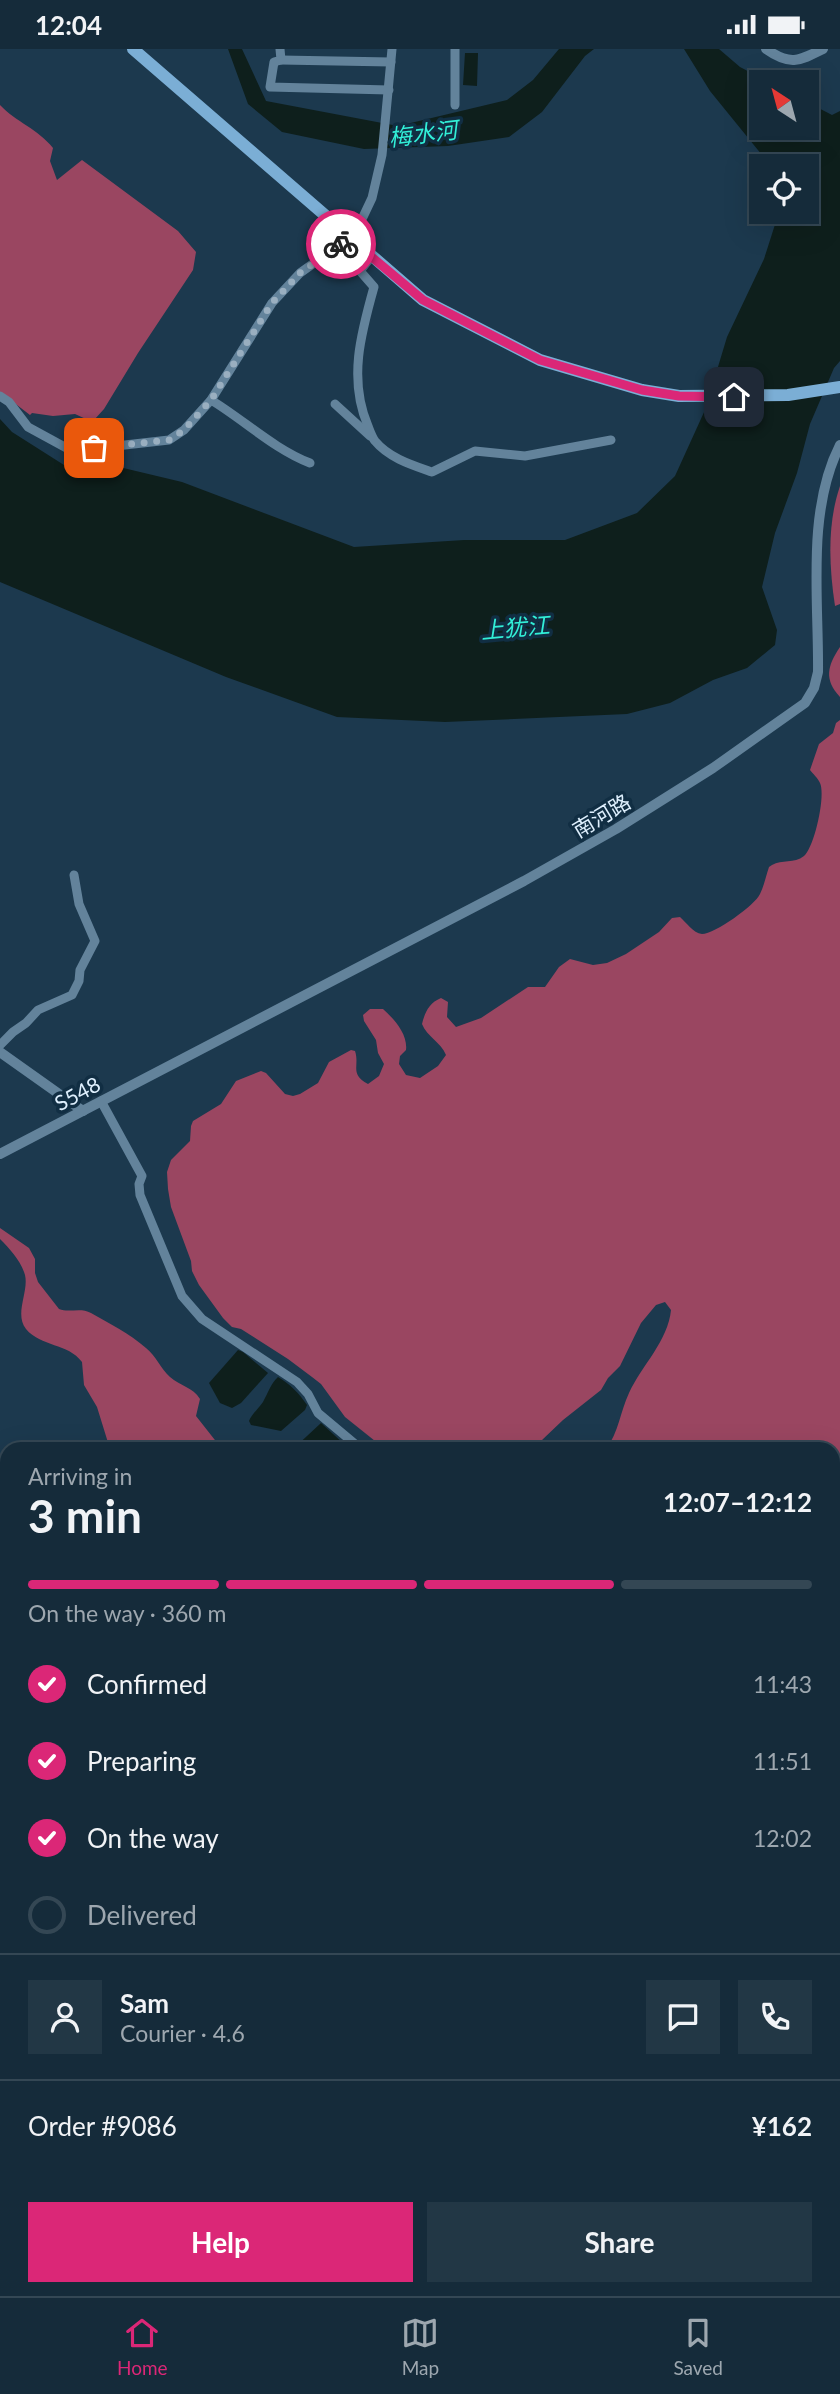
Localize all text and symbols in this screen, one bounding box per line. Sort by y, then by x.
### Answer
text: 12:04 [35,9,102,41]
north arrow [749,70,819,140]
map controls [749,70,819,224]
water label: 梅水河 [387,114,463,151]
button: locate [749,154,819,224]
courier [306,209,376,279]
icon: bike [322,225,360,263]
pin [704,367,764,427]
icon: home [715,378,753,416]
pin [64,418,124,478]
icon: bag [75,429,113,467]
water label: 上犹江 [479,610,554,644]
street label: 南河路 [568,788,634,842]
street label: S548 [50,1071,104,1115]
text: Arriving in [28,1462,132,1490]
text: 12:07–12:12 [663,1486,812,1518]
text: 3 min [28,1488,142,1543]
text: On the way · 360 m [28,1599,227,1627]
icon: check [28,1665,66,1703]
text: Confirmed [87,1668,207,1700]
text: 11:43 [753,1670,812,1698]
icon: check [28,1742,66,1780]
text: Preparing [87,1745,196,1777]
text: 11:51 [753,1747,812,1775]
icon: check [28,1819,66,1857]
text: On the way [87,1822,219,1854]
text: 12:02 [753,1824,812,1852]
text: Delivered [87,1899,197,1931]
button: person [28,1980,102,2054]
button: chat [646,1980,720,2054]
button: phone [738,1980,812,2054]
text: Sam [120,1987,169,2019]
text: Courier · 4.6 [120,2019,245,2047]
text: Order #9086 [28,2110,177,2142]
text: ¥162 [752,2110,812,2142]
button: Help [28,2202,413,2282]
button: Share [427,2202,812,2282]
tab: Home [117,2314,168,2379]
tab: Map [401,2314,439,2379]
tab: Saved [673,2314,723,2379]

